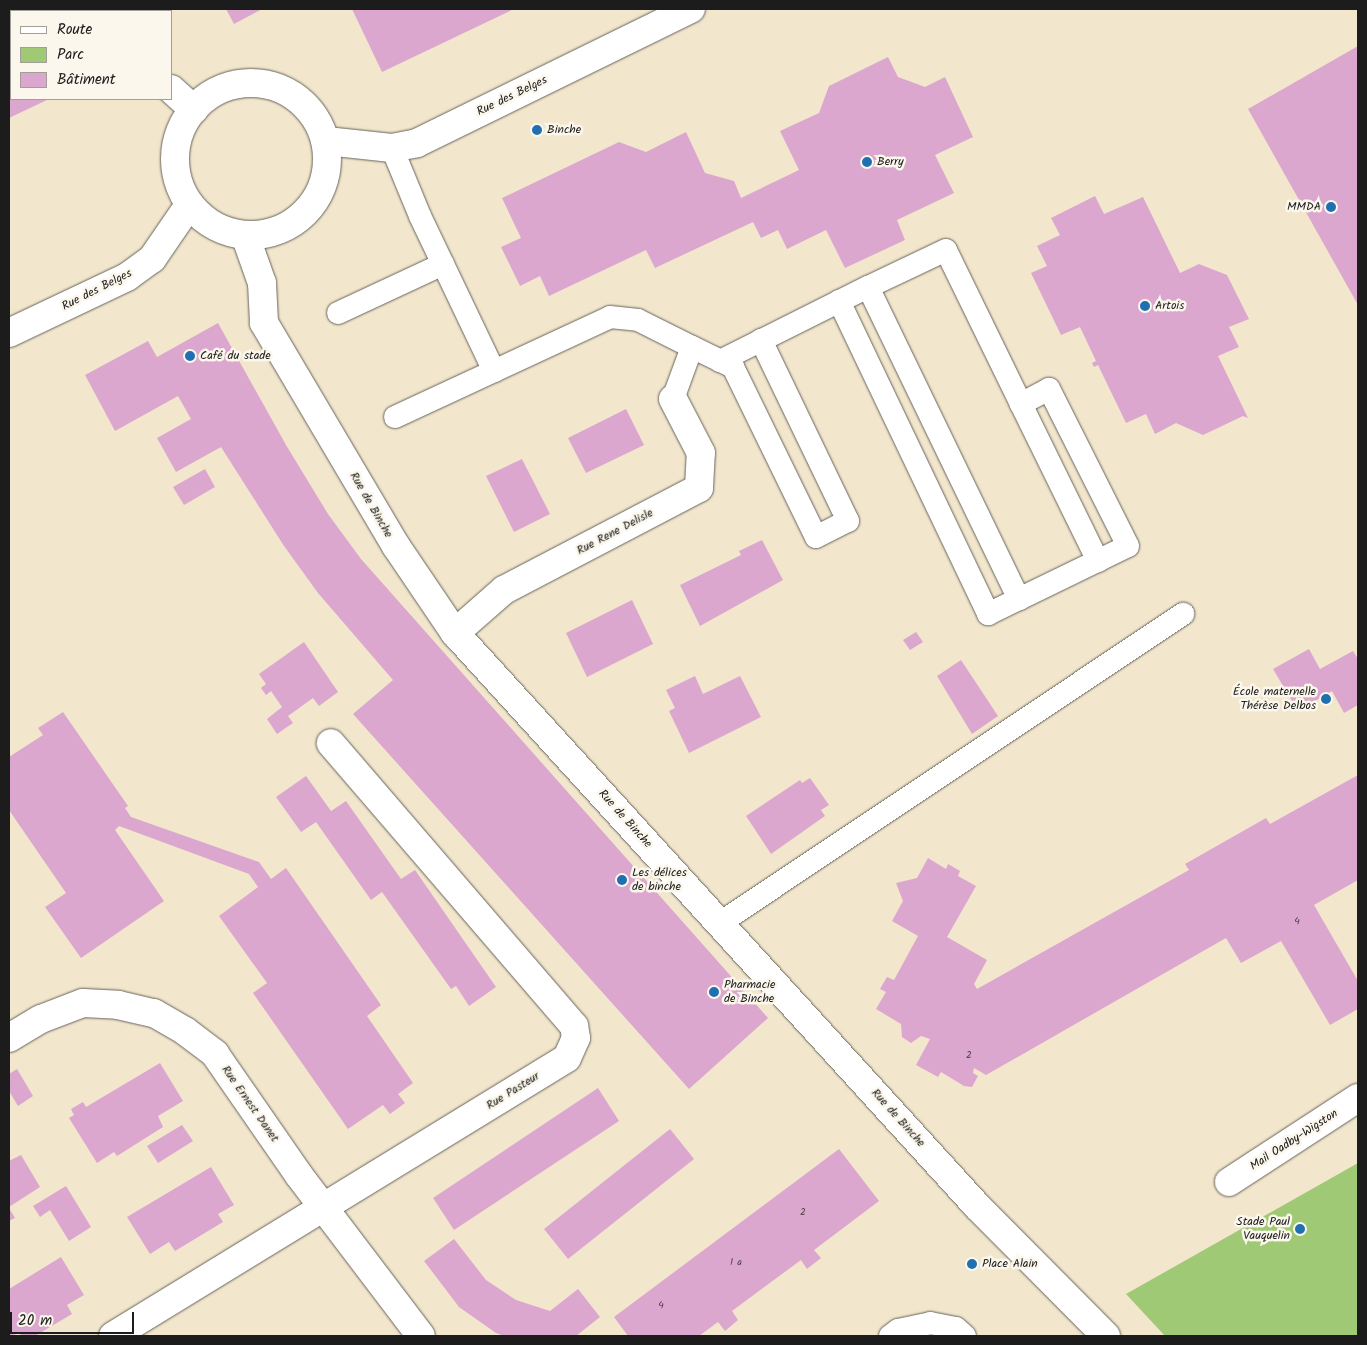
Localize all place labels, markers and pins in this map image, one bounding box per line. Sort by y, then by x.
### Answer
place label: Binche [547,123,581,137]
marker: Binche [531,124,543,136]
place label: Berry [877,155,904,169]
marker: Berry [861,156,873,168]
place label: MMDA [1287,200,1321,214]
marker: MMDA [1325,201,1337,213]
place label: Artois [1155,299,1184,313]
marker: Artois [1139,300,1151,312]
place label: Café du stade [200,349,271,363]
marker: Café du stade [184,350,196,362]
place label: École maternelle Thérèse Delbos [1233,685,1316,713]
marker: École maternelle Thérèse Delbos [1320,693,1332,705]
place label: Les délices de binche [632,866,687,894]
marker: Les délices de binche [616,874,628,886]
place label: Pharmacie de Binche [724,978,775,1006]
marker: Pharmacie de Binche [708,986,720,998]
place label: Stade Paul Vauquelin [1236,1215,1290,1243]
marker: Stade Paul Vauquelin [1294,1223,1306,1235]
place label: Place Alain [982,1257,1038,1271]
marker: Place Alain [966,1258,978,1270]

